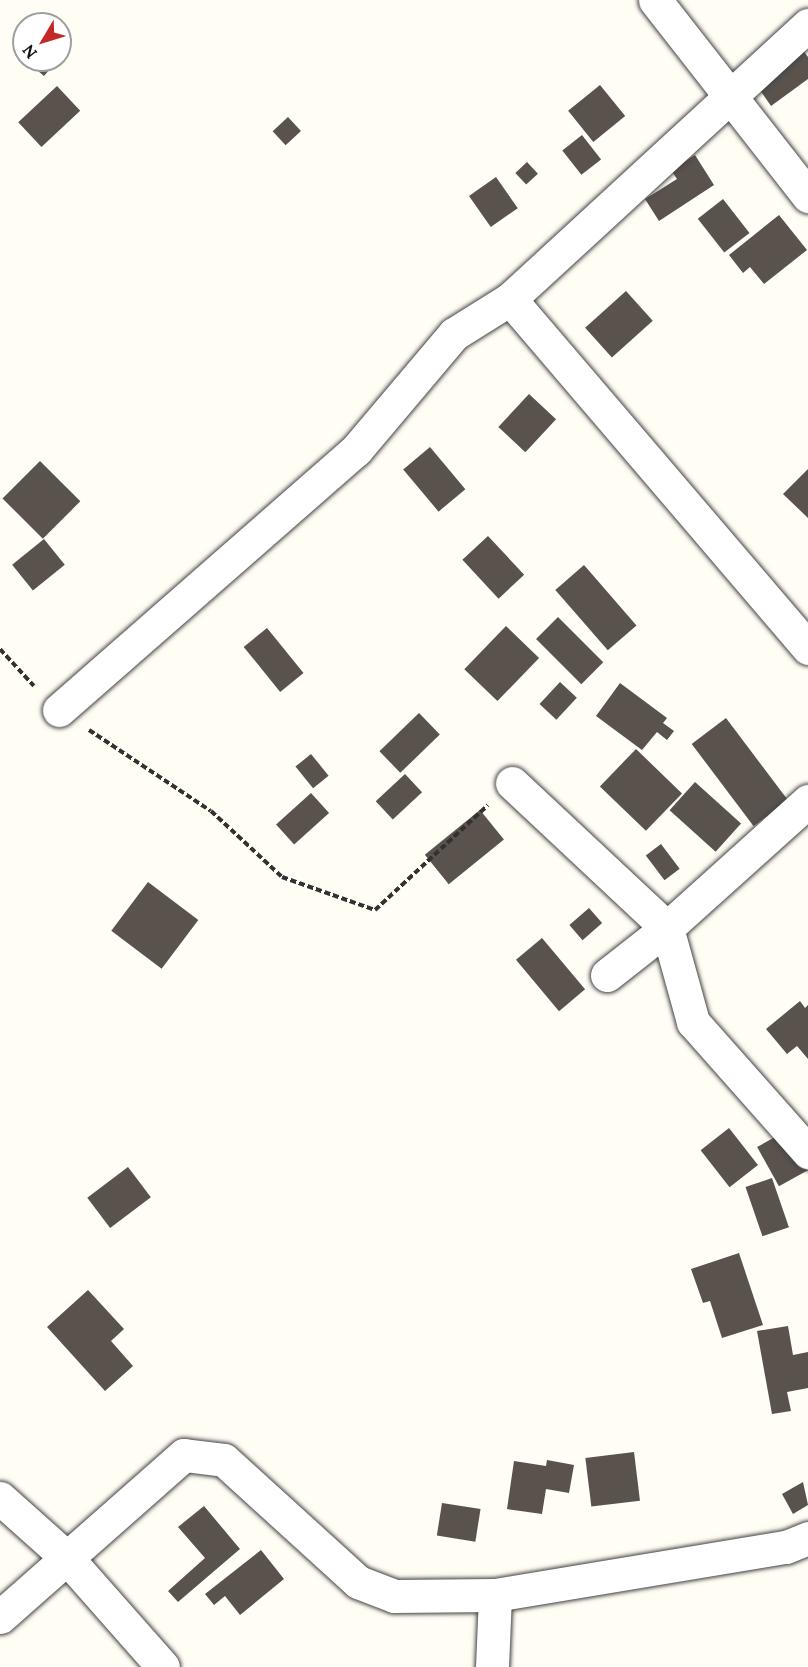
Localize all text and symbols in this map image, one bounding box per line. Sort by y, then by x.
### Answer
north arrow [12,12,72,72]
text: N [18,41,41,63]

